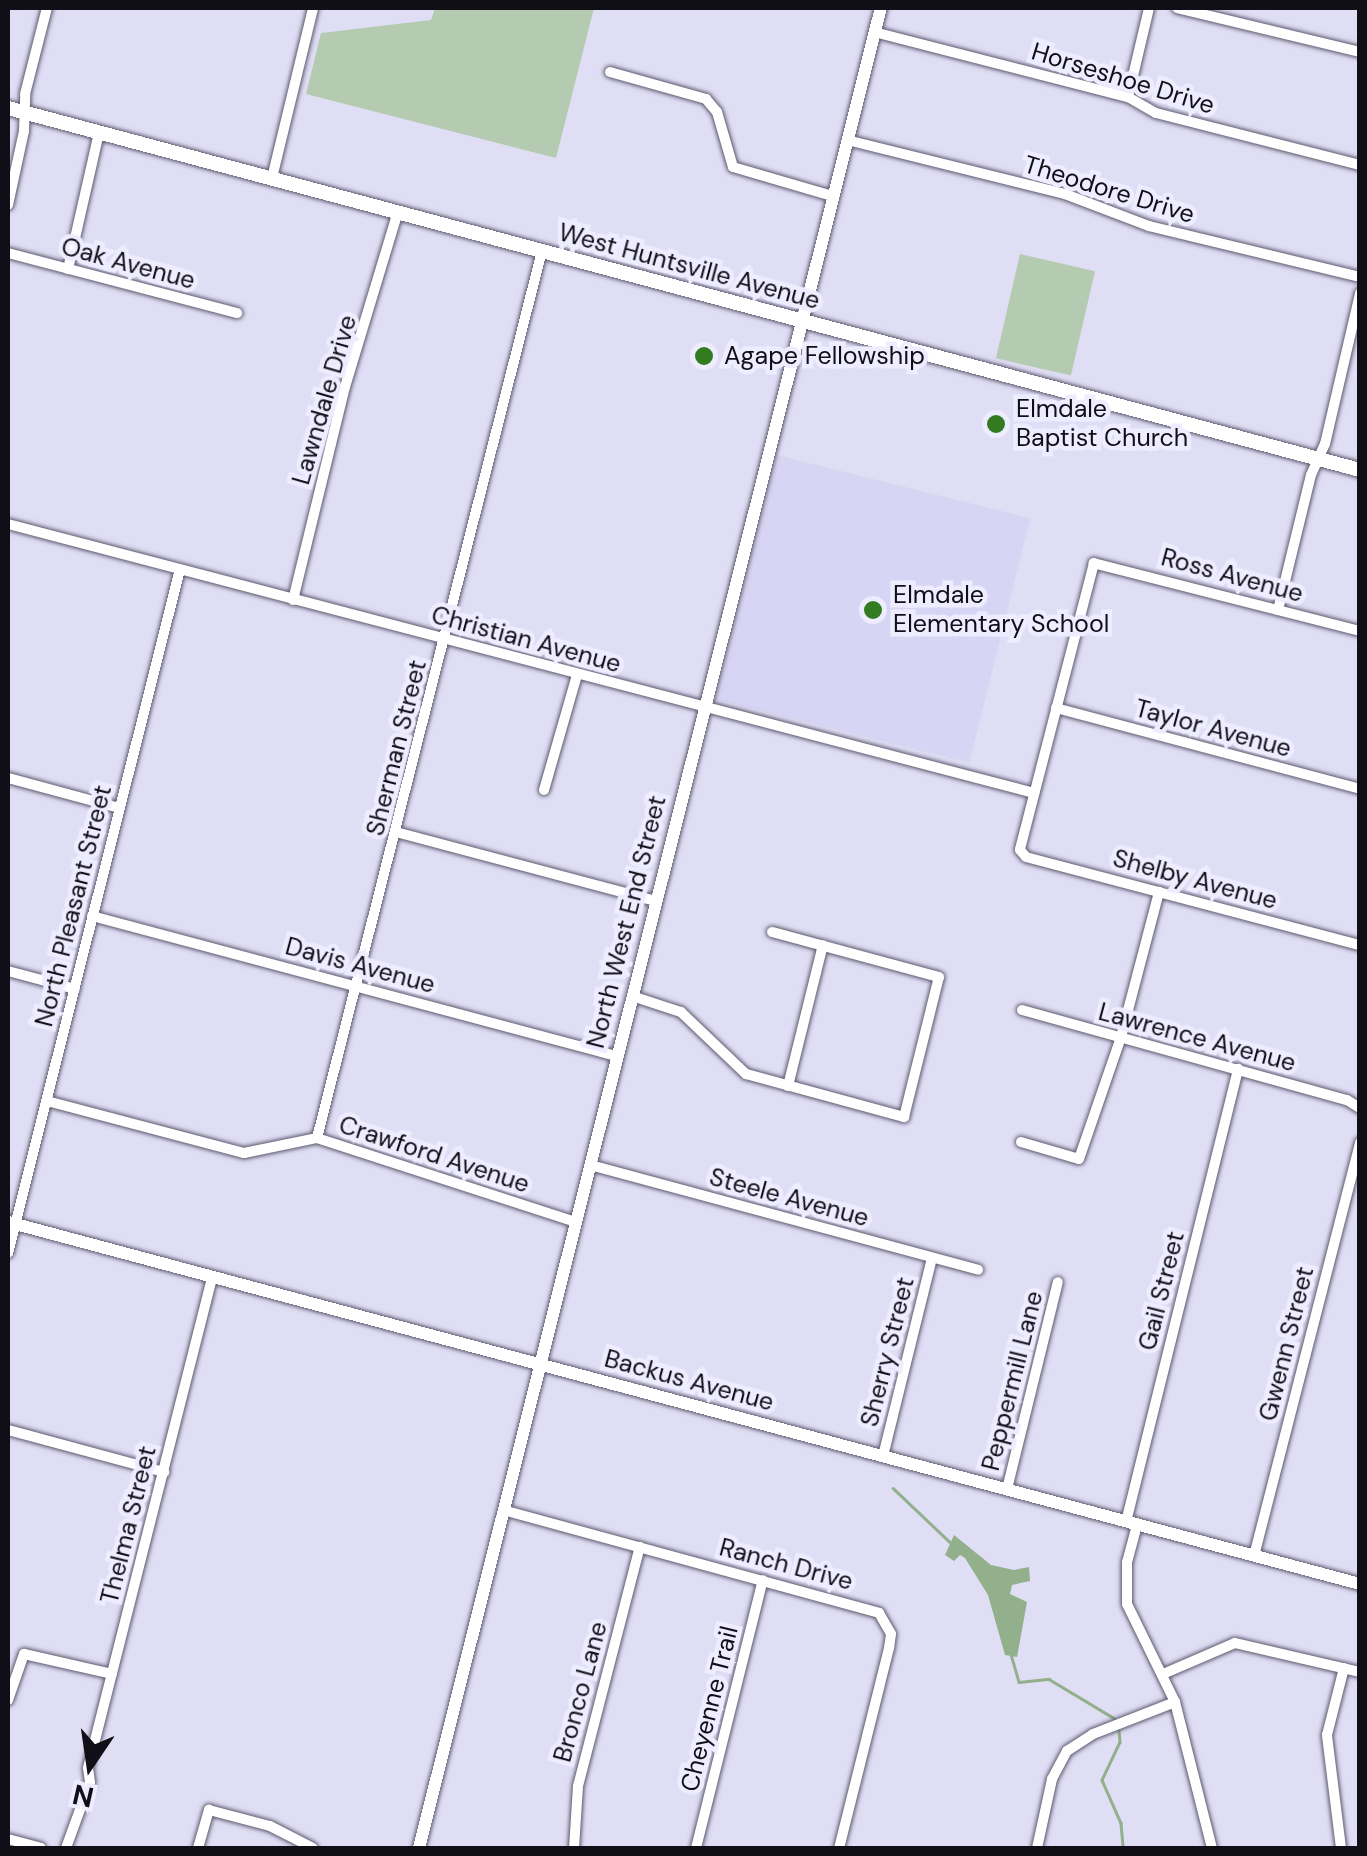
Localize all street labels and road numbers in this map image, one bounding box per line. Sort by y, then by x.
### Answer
street label: Horseshoe Drive [1028,37,1218,121]
street label: Theodore Drive [1020,150,1198,230]
street label: West Huntsville Avenue [555,218,823,316]
street label: Oak Avenue [58,232,198,296]
street label: Lawndale Drive [286,312,364,488]
street label: Ross Avenue [1158,543,1306,609]
street label: Christian Avenue [428,600,624,680]
street label: Sherman Street [361,657,433,839]
street label: Taylor Avenue [1132,694,1294,764]
street label: North Pleasant Street [29,782,119,1030]
street label: North West End Street [581,793,673,1051]
street label: Shelby Avenue [1110,844,1280,916]
street label: Davis Avenue [282,932,438,1000]
street label: Lawrence Avenue [1095,997,1299,1079]
street label: Crawford Avenue [335,1110,533,1200]
street label: Steele Avenue [706,1162,872,1234]
street label: Gail Street [1133,1228,1191,1354]
street label: Gwenn Street [1253,1264,1321,1424]
street label: Sherry Street [855,1274,921,1430]
street label: Peppermill Lane [976,1288,1050,1474]
street label: Backus Avenue [601,1344,777,1418]
street label: Thelma Street [95,1443,163,1607]
street label: Ranch Drive [716,1533,856,1597]
street label: Bronco Lane [548,1619,614,1765]
street label: Cheyenne Trail [675,1623,745,1795]

